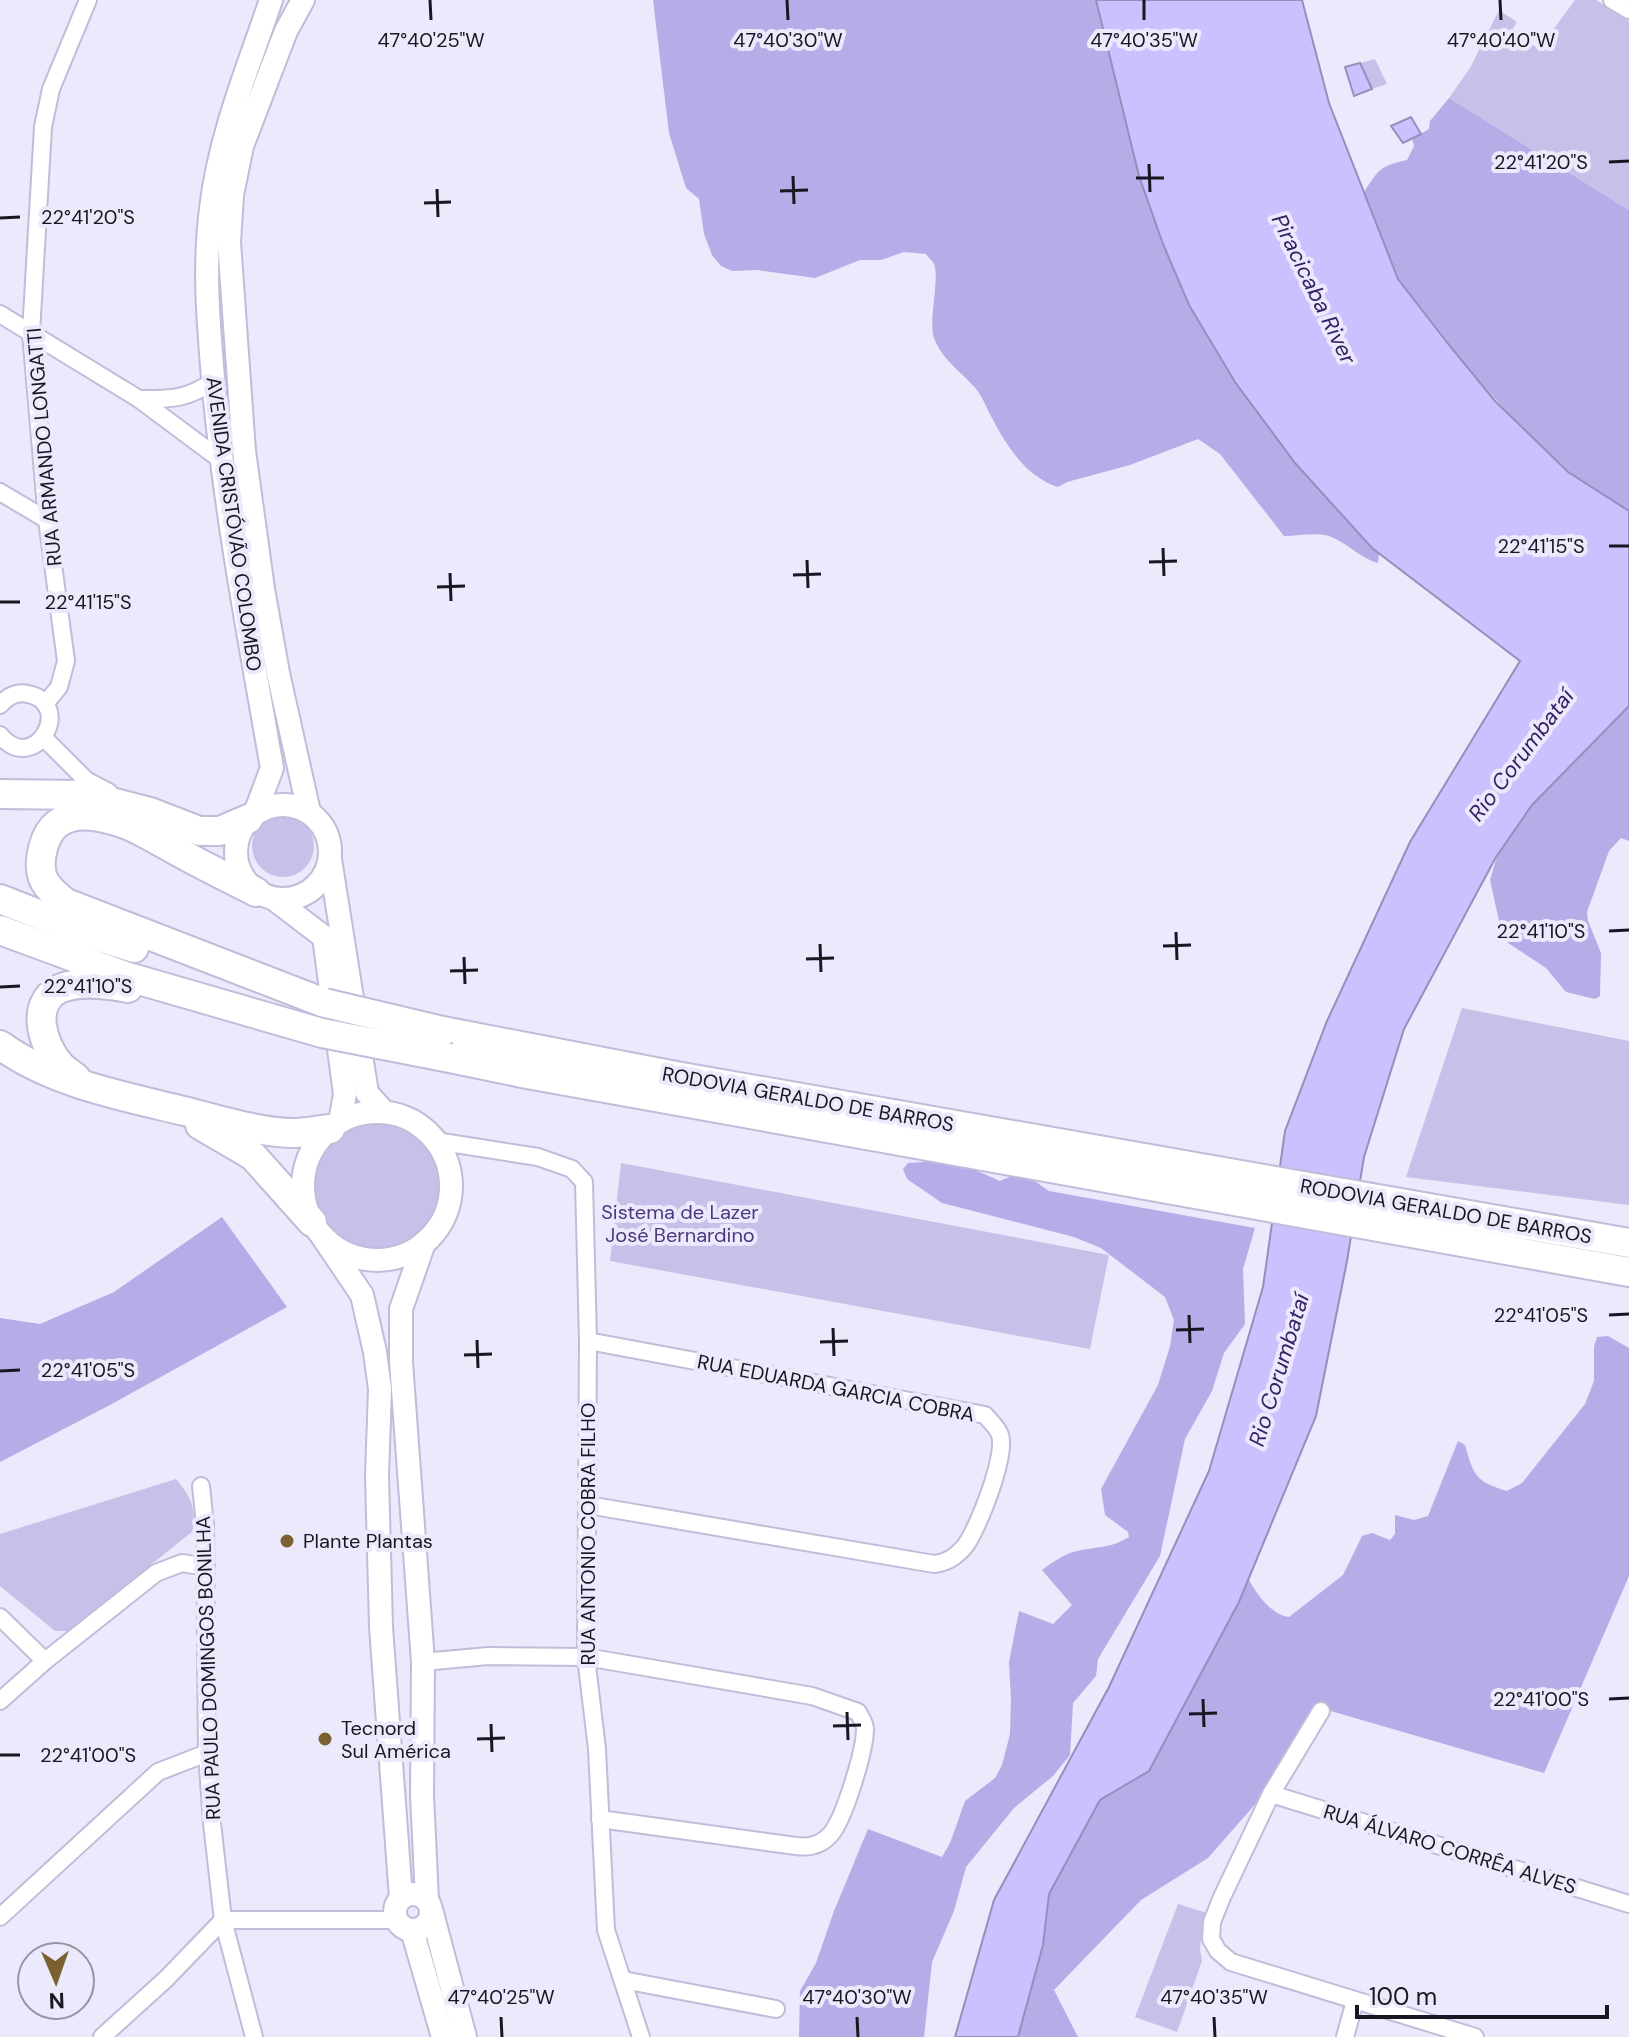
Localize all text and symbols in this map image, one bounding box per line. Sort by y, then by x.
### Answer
text: 47°40'25"W [377,27,485,53]
text: 47°40'30"W [733,27,843,53]
text: 47°40'35"W [1090,27,1198,53]
text: 47°40'40"W [1447,27,1555,53]
text: 22°41'20"S [1494,149,1588,175]
text: 22°41'20"S [41,204,135,230]
water label: Piracicaba River [1265,209,1363,370]
street label: RUA ARMANDO LONGATTI [21,327,67,567]
street label: AVENIDA CRISTÓVÃO COLOMBO [200,375,268,673]
text: 22°41'15"S [1498,533,1584,559]
text: 22°41'15"S [45,589,131,615]
water label: Rio Corumbataí [1462,681,1581,827]
text: 22°41'10"S [1497,918,1585,944]
text: 22°41'10"S [44,973,132,999]
street label: RODOVIA GERALDO DE BARROS [660,1061,956,1137]
street label: RODOVIA GERALDO DE BARROS [1298,1173,1594,1249]
park label: Sistema de Lazer José Bernardino [601,1199,759,1248]
water label: Rio Corumbataí [1242,1288,1317,1450]
text: 22°41'05"S [1494,1302,1588,1328]
street label: RUA EDUARDA GARCIA COBRA [695,1348,977,1428]
text: 22°41'05"S [41,1357,135,1383]
street label: RUA ANTONIO COBRA FILHO [575,1403,601,1665]
street label: RUA PAULO DOMINGOS BONILHA [190,1516,226,1820]
place label: Plante Plantas [303,1528,433,1554]
marker: Plante Plantas [278,1532,296,1550]
text: 22°41'00"S [1493,1686,1589,1712]
place label: Tecnord Sul América [341,1715,451,1764]
marker: Tecnord Sul América [316,1730,334,1748]
text: 22°41'00"S [40,1742,136,1768]
street label: RUA ÁLVARO CORRÊA ALVES [1320,1798,1580,1900]
north arrow [16,1941,96,2021]
scale bar [1357,1969,1607,2019]
text: 100 m [1369,1981,1437,2012]
text: 47°40'25"W [447,1984,555,2010]
text: 47°40'30"W [802,1984,912,2010]
text: 47°40'35"W [1160,1984,1268,2010]
text: N [48,1986,65,2015]

